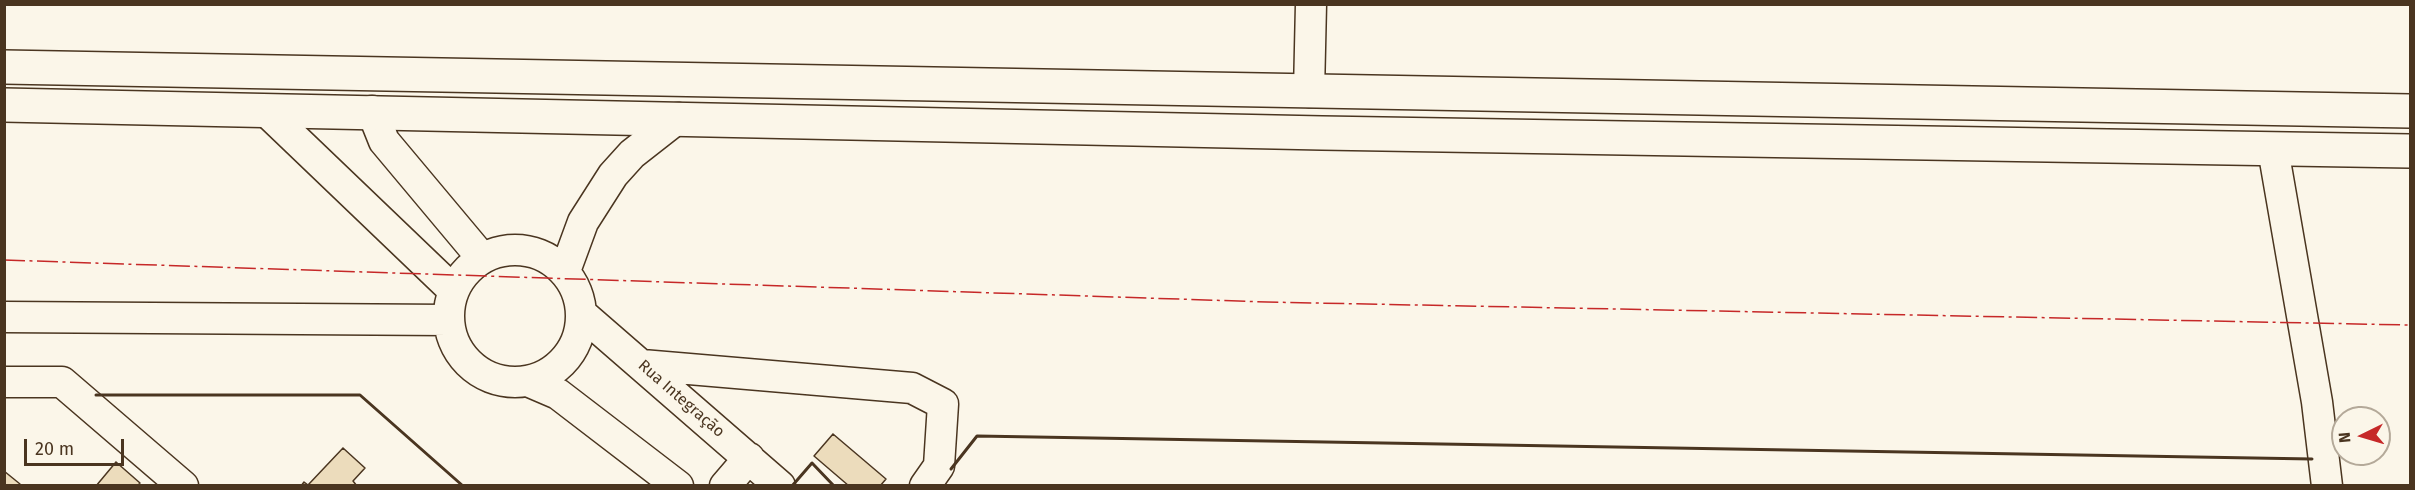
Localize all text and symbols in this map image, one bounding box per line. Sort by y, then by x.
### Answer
street label: Rua Integração [634,356,728,442]
north arrow [2331,406,2391,466]
scale bar [27,427,128,465]
text: N [2335,431,2354,444]
text: 20 m [35,438,74,460]

